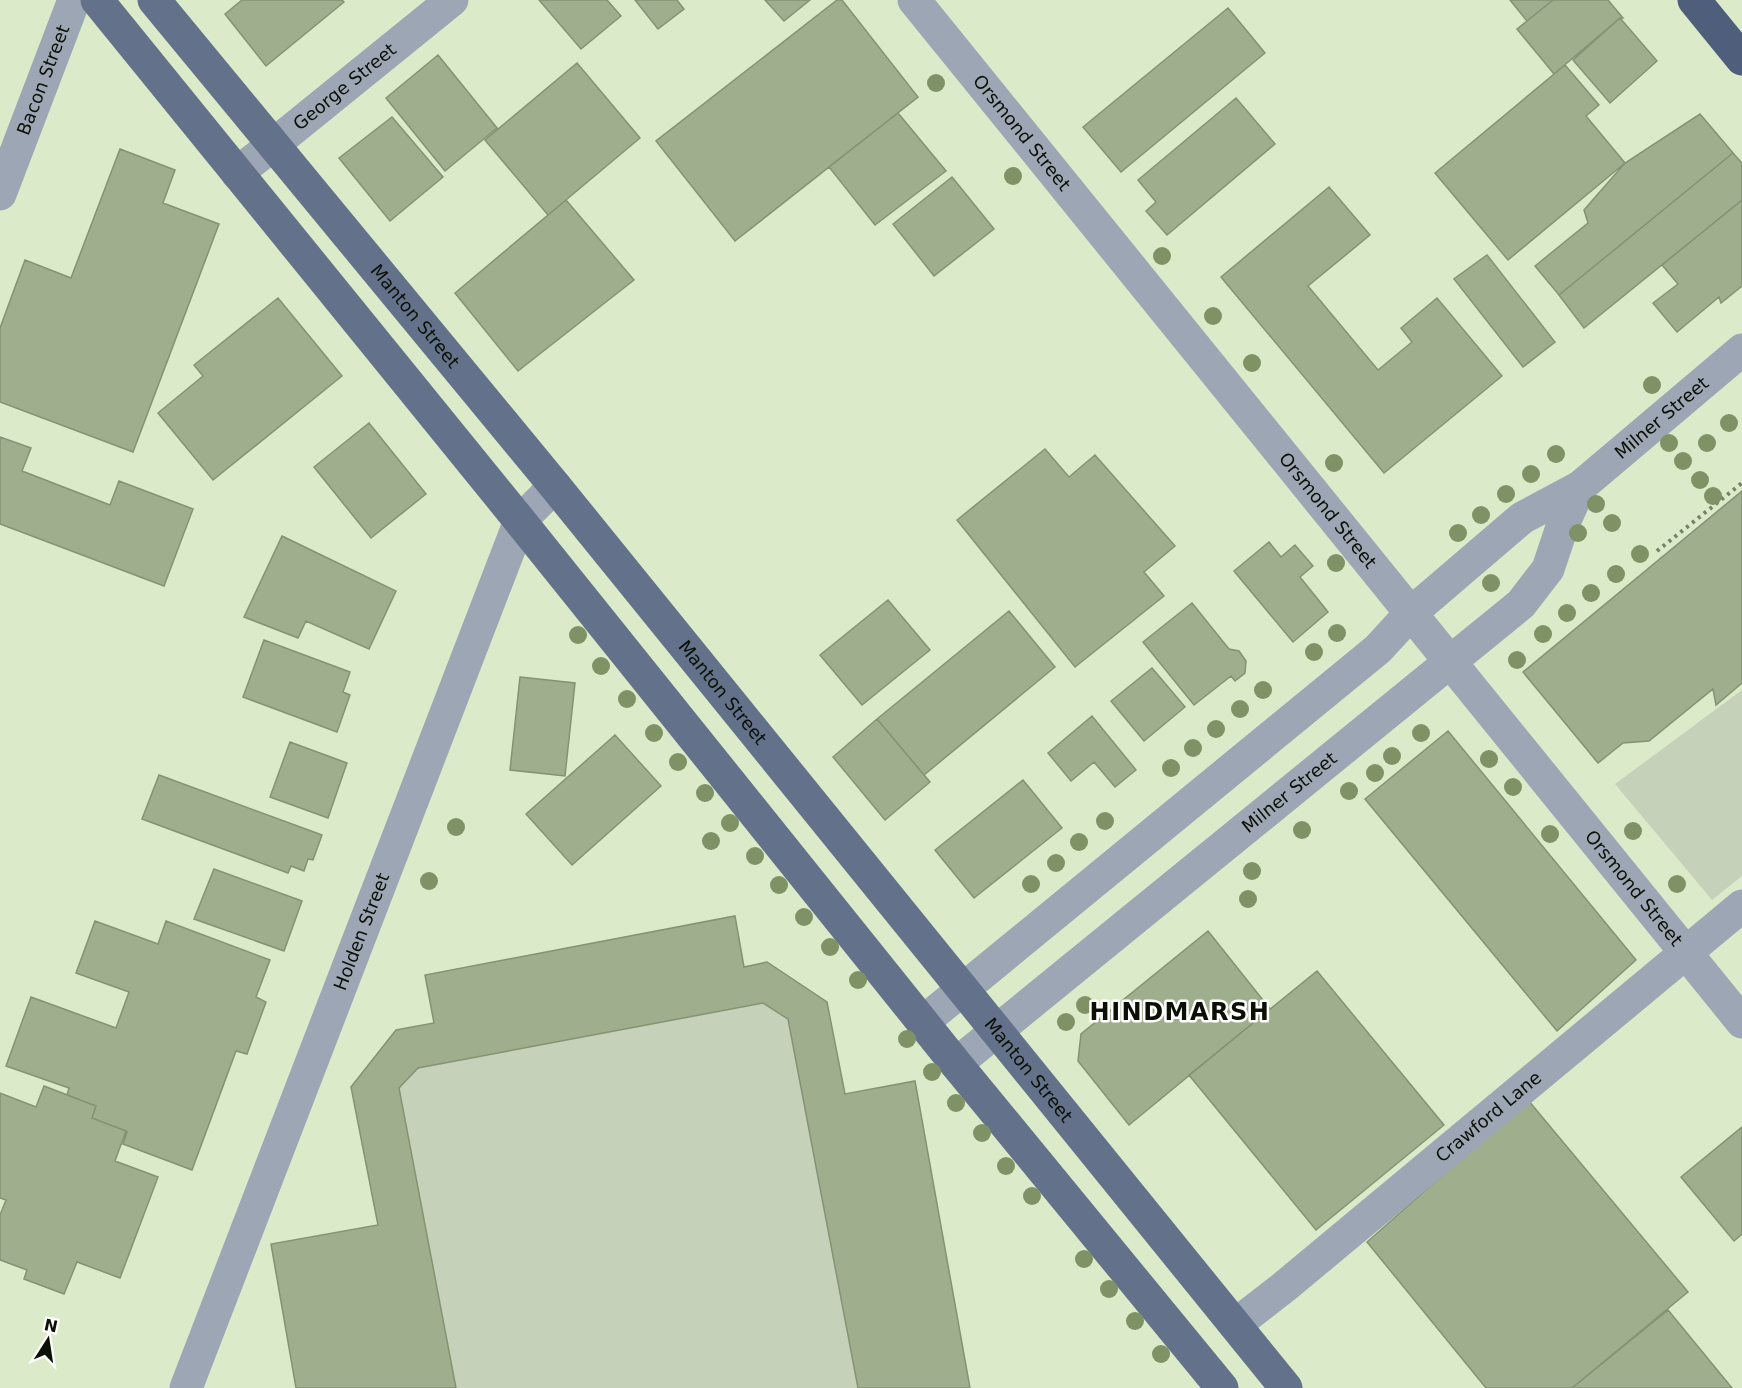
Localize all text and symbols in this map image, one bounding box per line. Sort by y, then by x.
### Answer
street label: Bacon Street [12,22,74,138]
street label: George Street [289,39,400,134]
street label: Orsmond Street [969,70,1075,195]
street label: Manton Street [367,260,464,372]
street label: Milner Street [1610,372,1712,463]
street label: Orsmond Street [1275,448,1381,572]
street label: Manton Street [674,636,771,749]
street label: Milner Street [1238,747,1341,837]
street label: Orsmond Street [1581,826,1687,950]
street label: Holden Street [329,870,393,993]
district label: HINDMARSH [1090,998,1270,1026]
street label: Manton Street [980,1014,1077,1126]
street label: Crawford Lane [1431,1067,1545,1166]
north arrow [18,1310,78,1370]
text: N [42,1315,60,1337]

